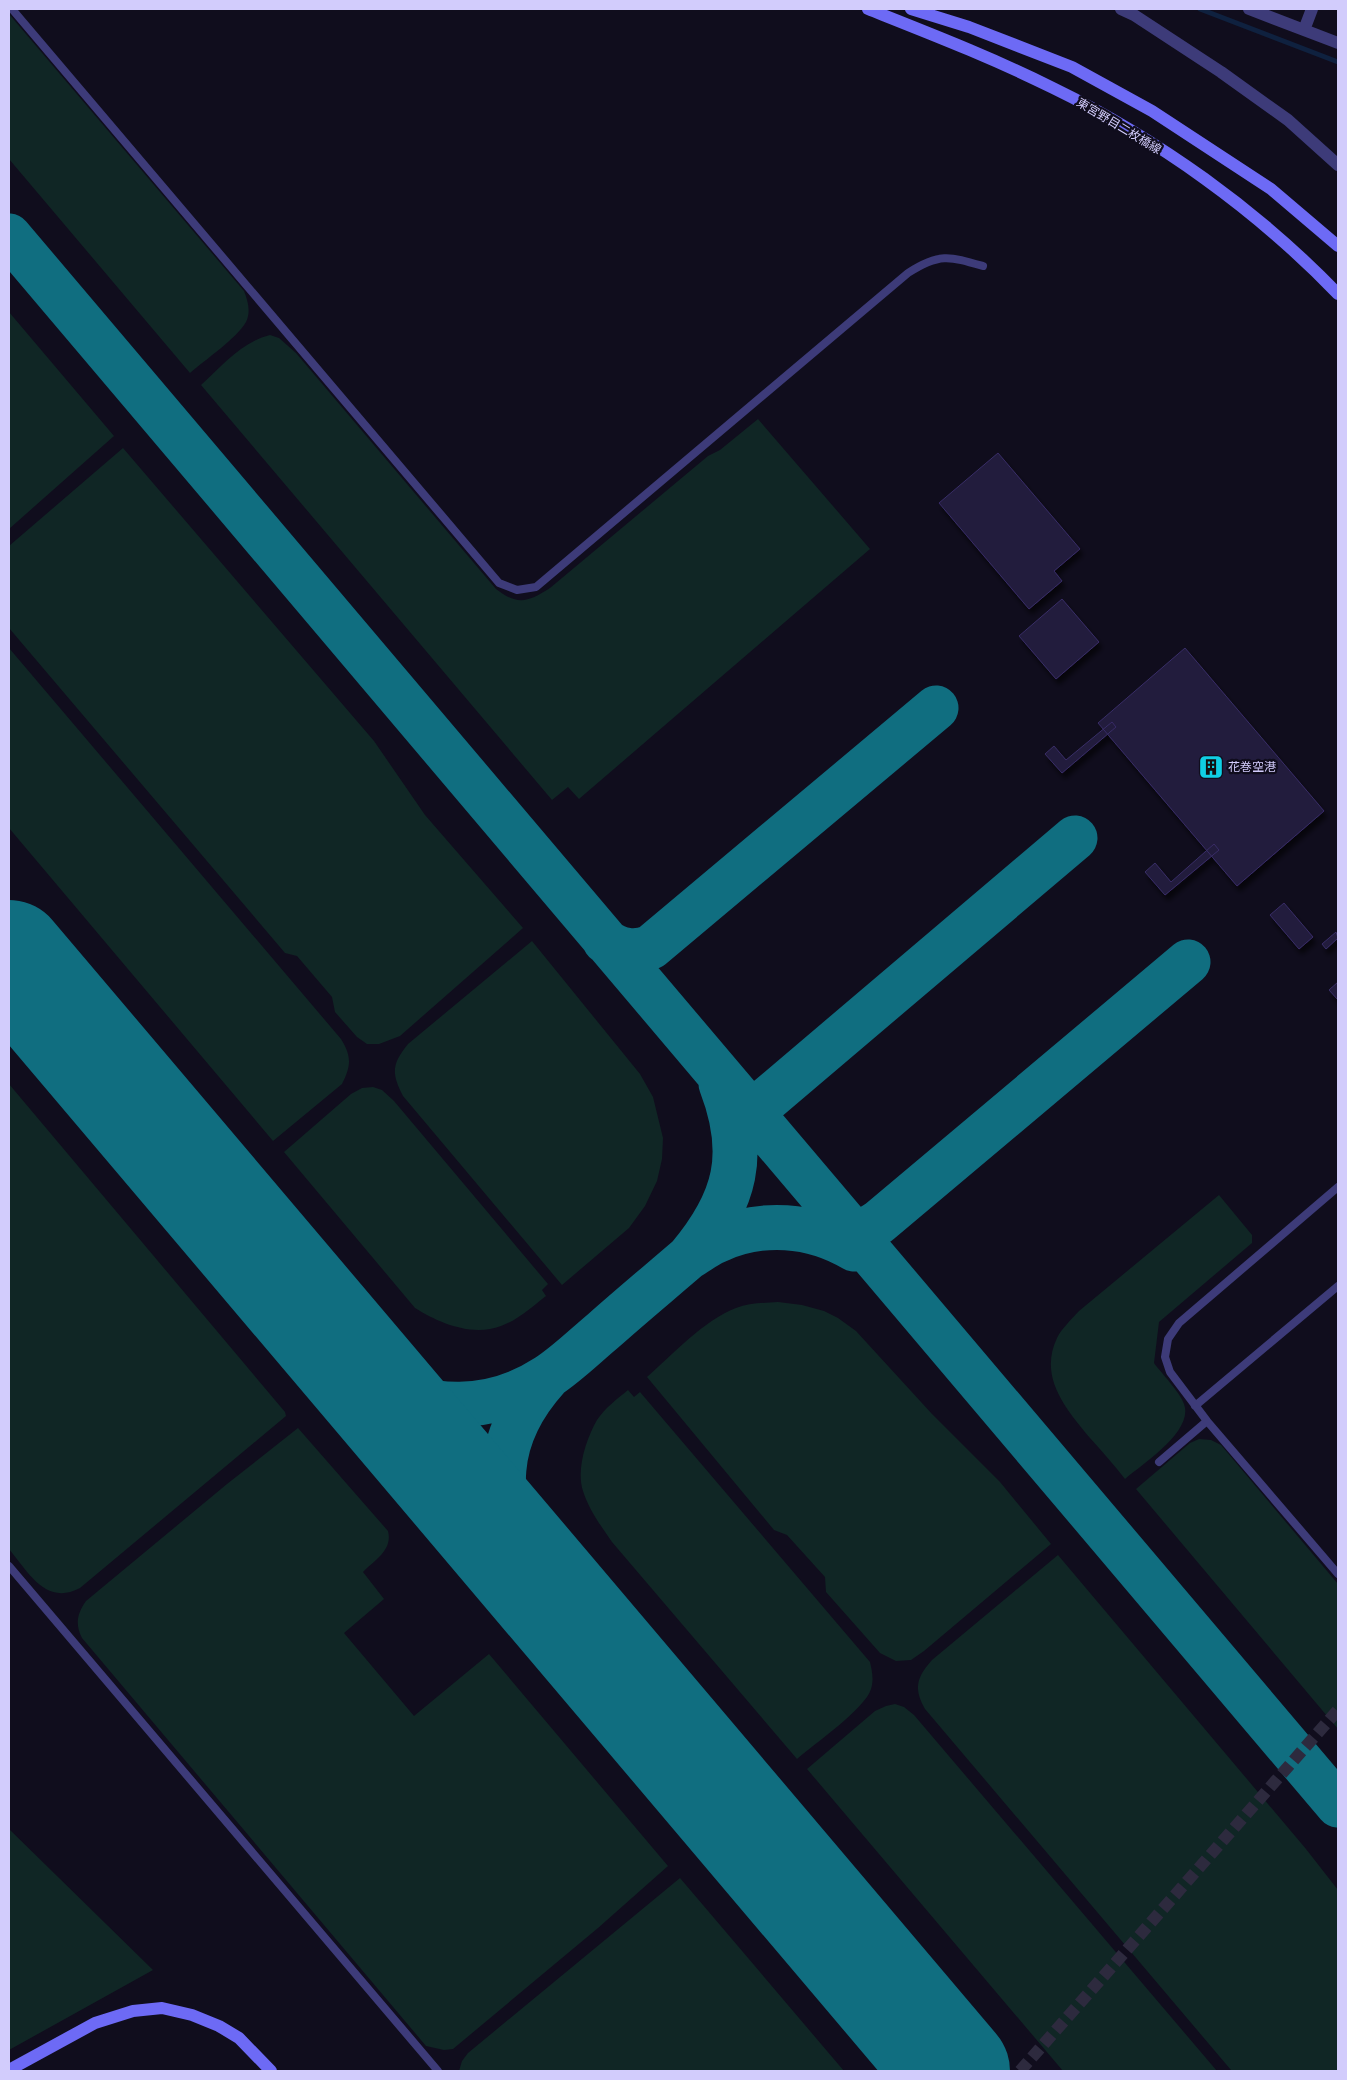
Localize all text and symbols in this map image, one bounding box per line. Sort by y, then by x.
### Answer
street label: 東宮野目二枚橋線 [1075,94,1164,156]
building icon: 花巻空港 [1198,754,1224,780]
place label: 花巻空港 [1228,759,1276,773]

